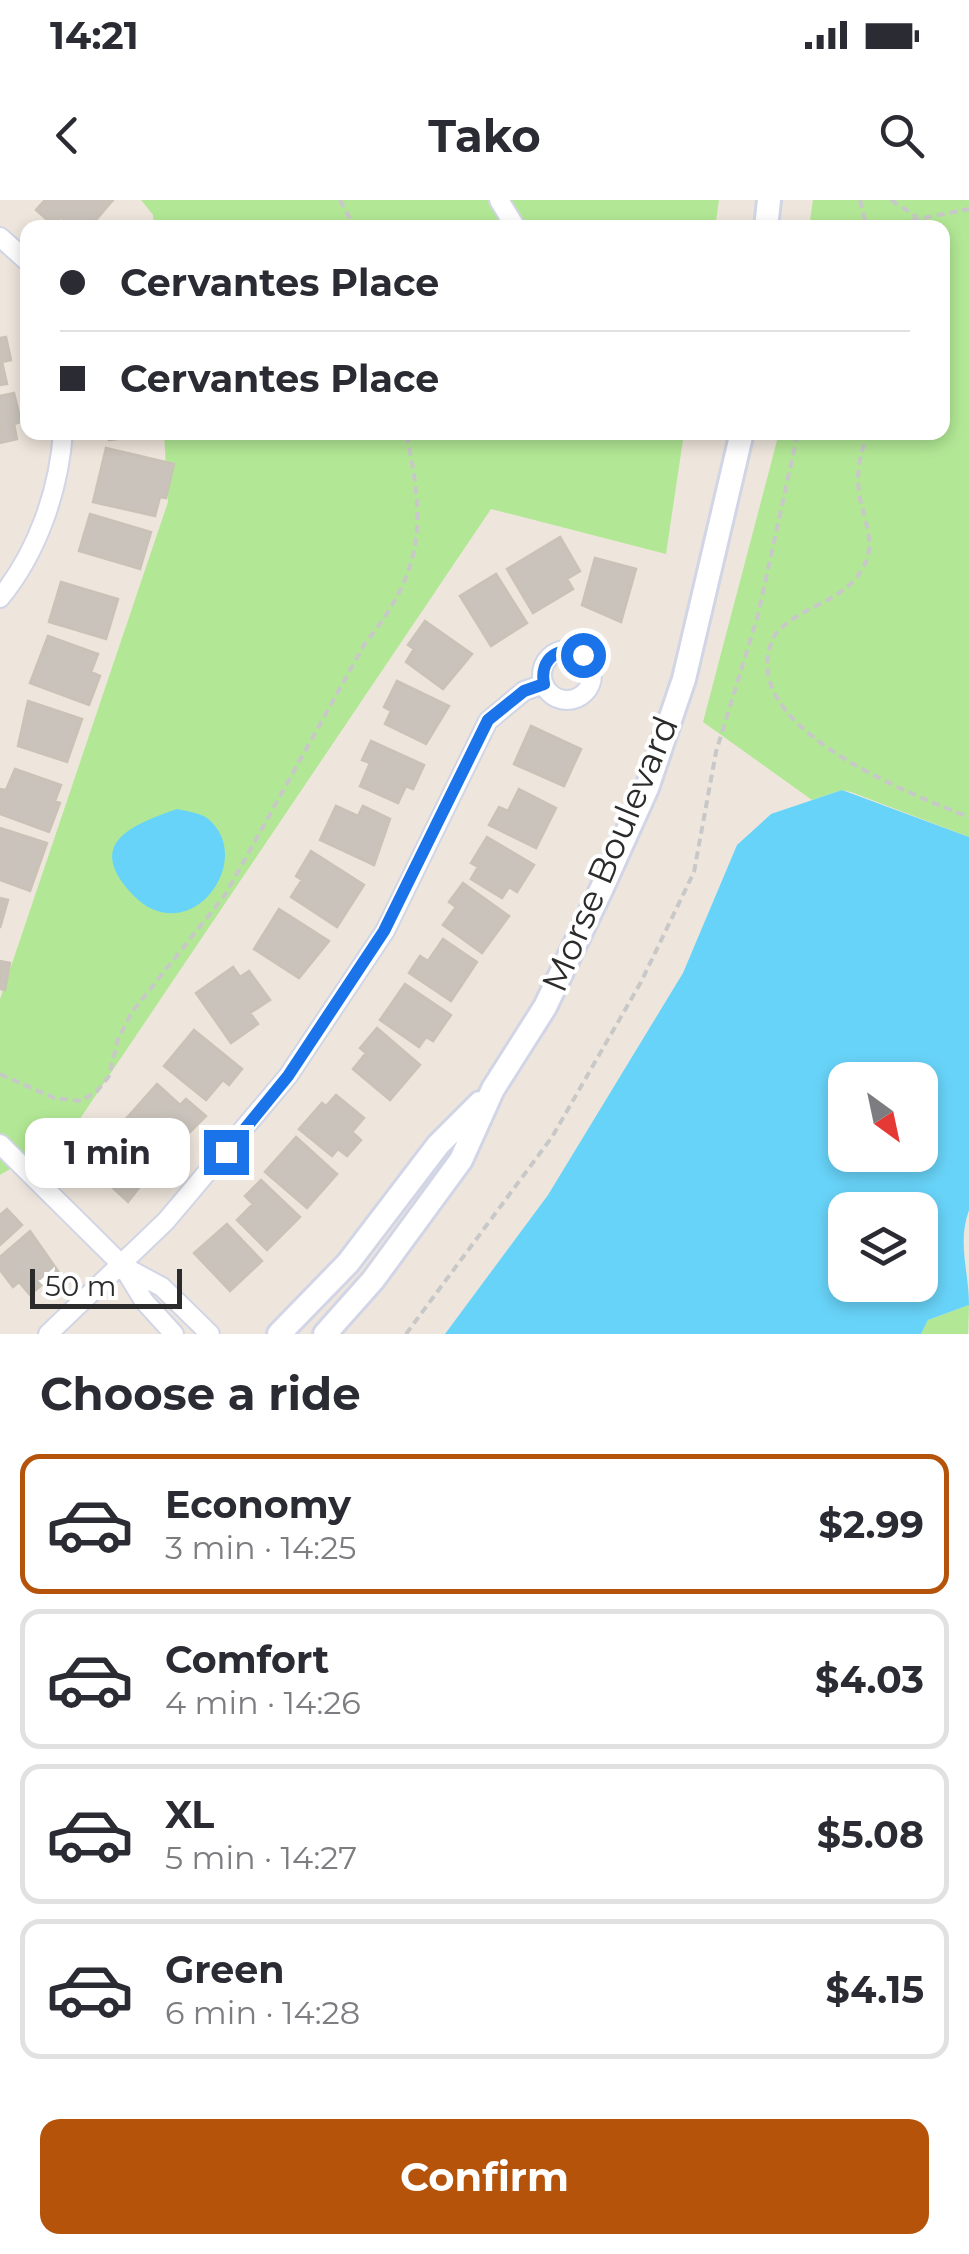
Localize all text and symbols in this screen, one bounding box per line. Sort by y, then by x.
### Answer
text: 14:21 [50,12,139,59]
icon: back [40,108,95,163]
text: Tako [428,108,541,163]
icon: search [874,108,929,163]
text: Cervantes Place [120,259,439,306]
text: Cervantes Place [120,355,439,402]
route start [561,633,606,678]
street label: Morse Boulevard [532,710,687,998]
north arrow [828,1062,938,1172]
map controls [828,1062,938,1302]
callout: 1 min [26,1117,191,1187]
route end [204,1130,249,1175]
text: 1 min [64,1133,151,1172]
button: layers [828,1192,938,1302]
scale bar [30,1264,182,1308]
text: 50 m [45,1269,116,1303]
text: Choose a ride [40,1366,361,1421]
icon: car [45,1479,135,1569]
text: Economy [165,1481,351,1528]
text: $2.99 [819,1501,924,1548]
text: 3 min · 14:25 [165,1528,356,1567]
icon: car [45,1634,135,1724]
text: Comfort [165,1636,329,1683]
text: $4.03 [815,1656,924,1703]
text: 4 min · 14:26 [165,1683,361,1722]
icon: car [45,1789,135,1879]
text: XL [165,1791,214,1838]
text: $5.08 [817,1811,924,1858]
text: 5 min · 14:27 [165,1838,357,1877]
icon: car [45,1944,135,2034]
text: Green [165,1946,285,1993]
text: $4.15 [826,1966,924,2013]
text: 6 min · 14:28 [165,1993,360,2032]
button: Confirm [40,2119,929,2234]

